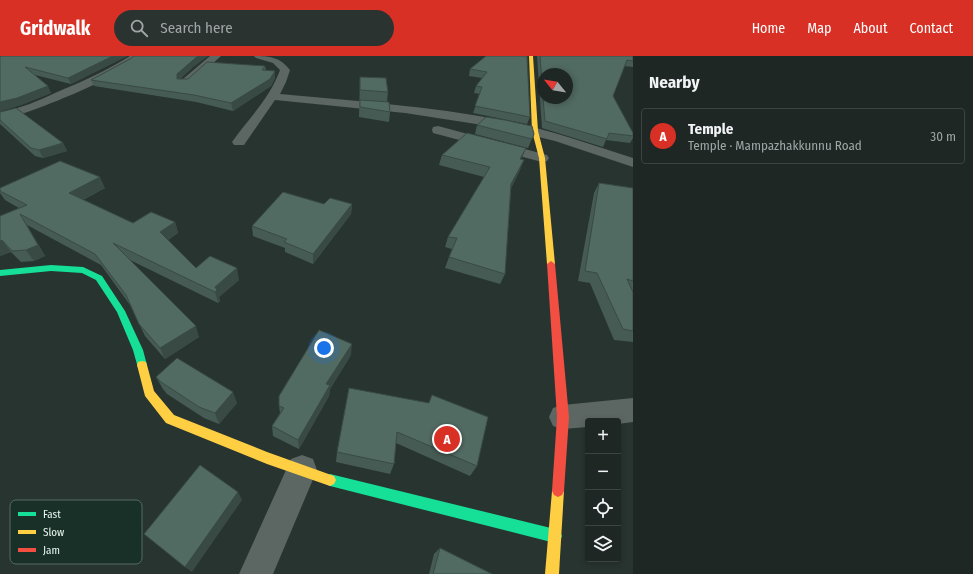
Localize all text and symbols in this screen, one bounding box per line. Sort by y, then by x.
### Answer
search box [114,10,394,46]
text: Gridwalk [20,17,90,40]
icon: search [128,17,150,39]
text: Search here [160,19,233,37]
text: Home [752,20,785,37]
text: Map [807,20,831,37]
text: About [853,20,888,37]
text: Contact [910,20,953,37]
north arrow [537,68,573,104]
text: Nearby [649,72,700,93]
text: Temple [688,120,733,138]
text: A [659,129,667,144]
text: 30 m [930,129,956,144]
text: Temple · Mampazhakkunnu Road [688,138,862,153]
your location [314,338,334,358]
map controls [585,418,621,562]
button: + [585,418,621,454]
pin: A [434,424,460,454]
button: − [585,454,621,490]
button: locate [585,490,621,526]
legend [10,500,142,564]
text: Fast [43,508,61,521]
text: Slow [43,526,64,539]
button: layers [585,526,621,562]
text: Jam [43,544,60,557]

